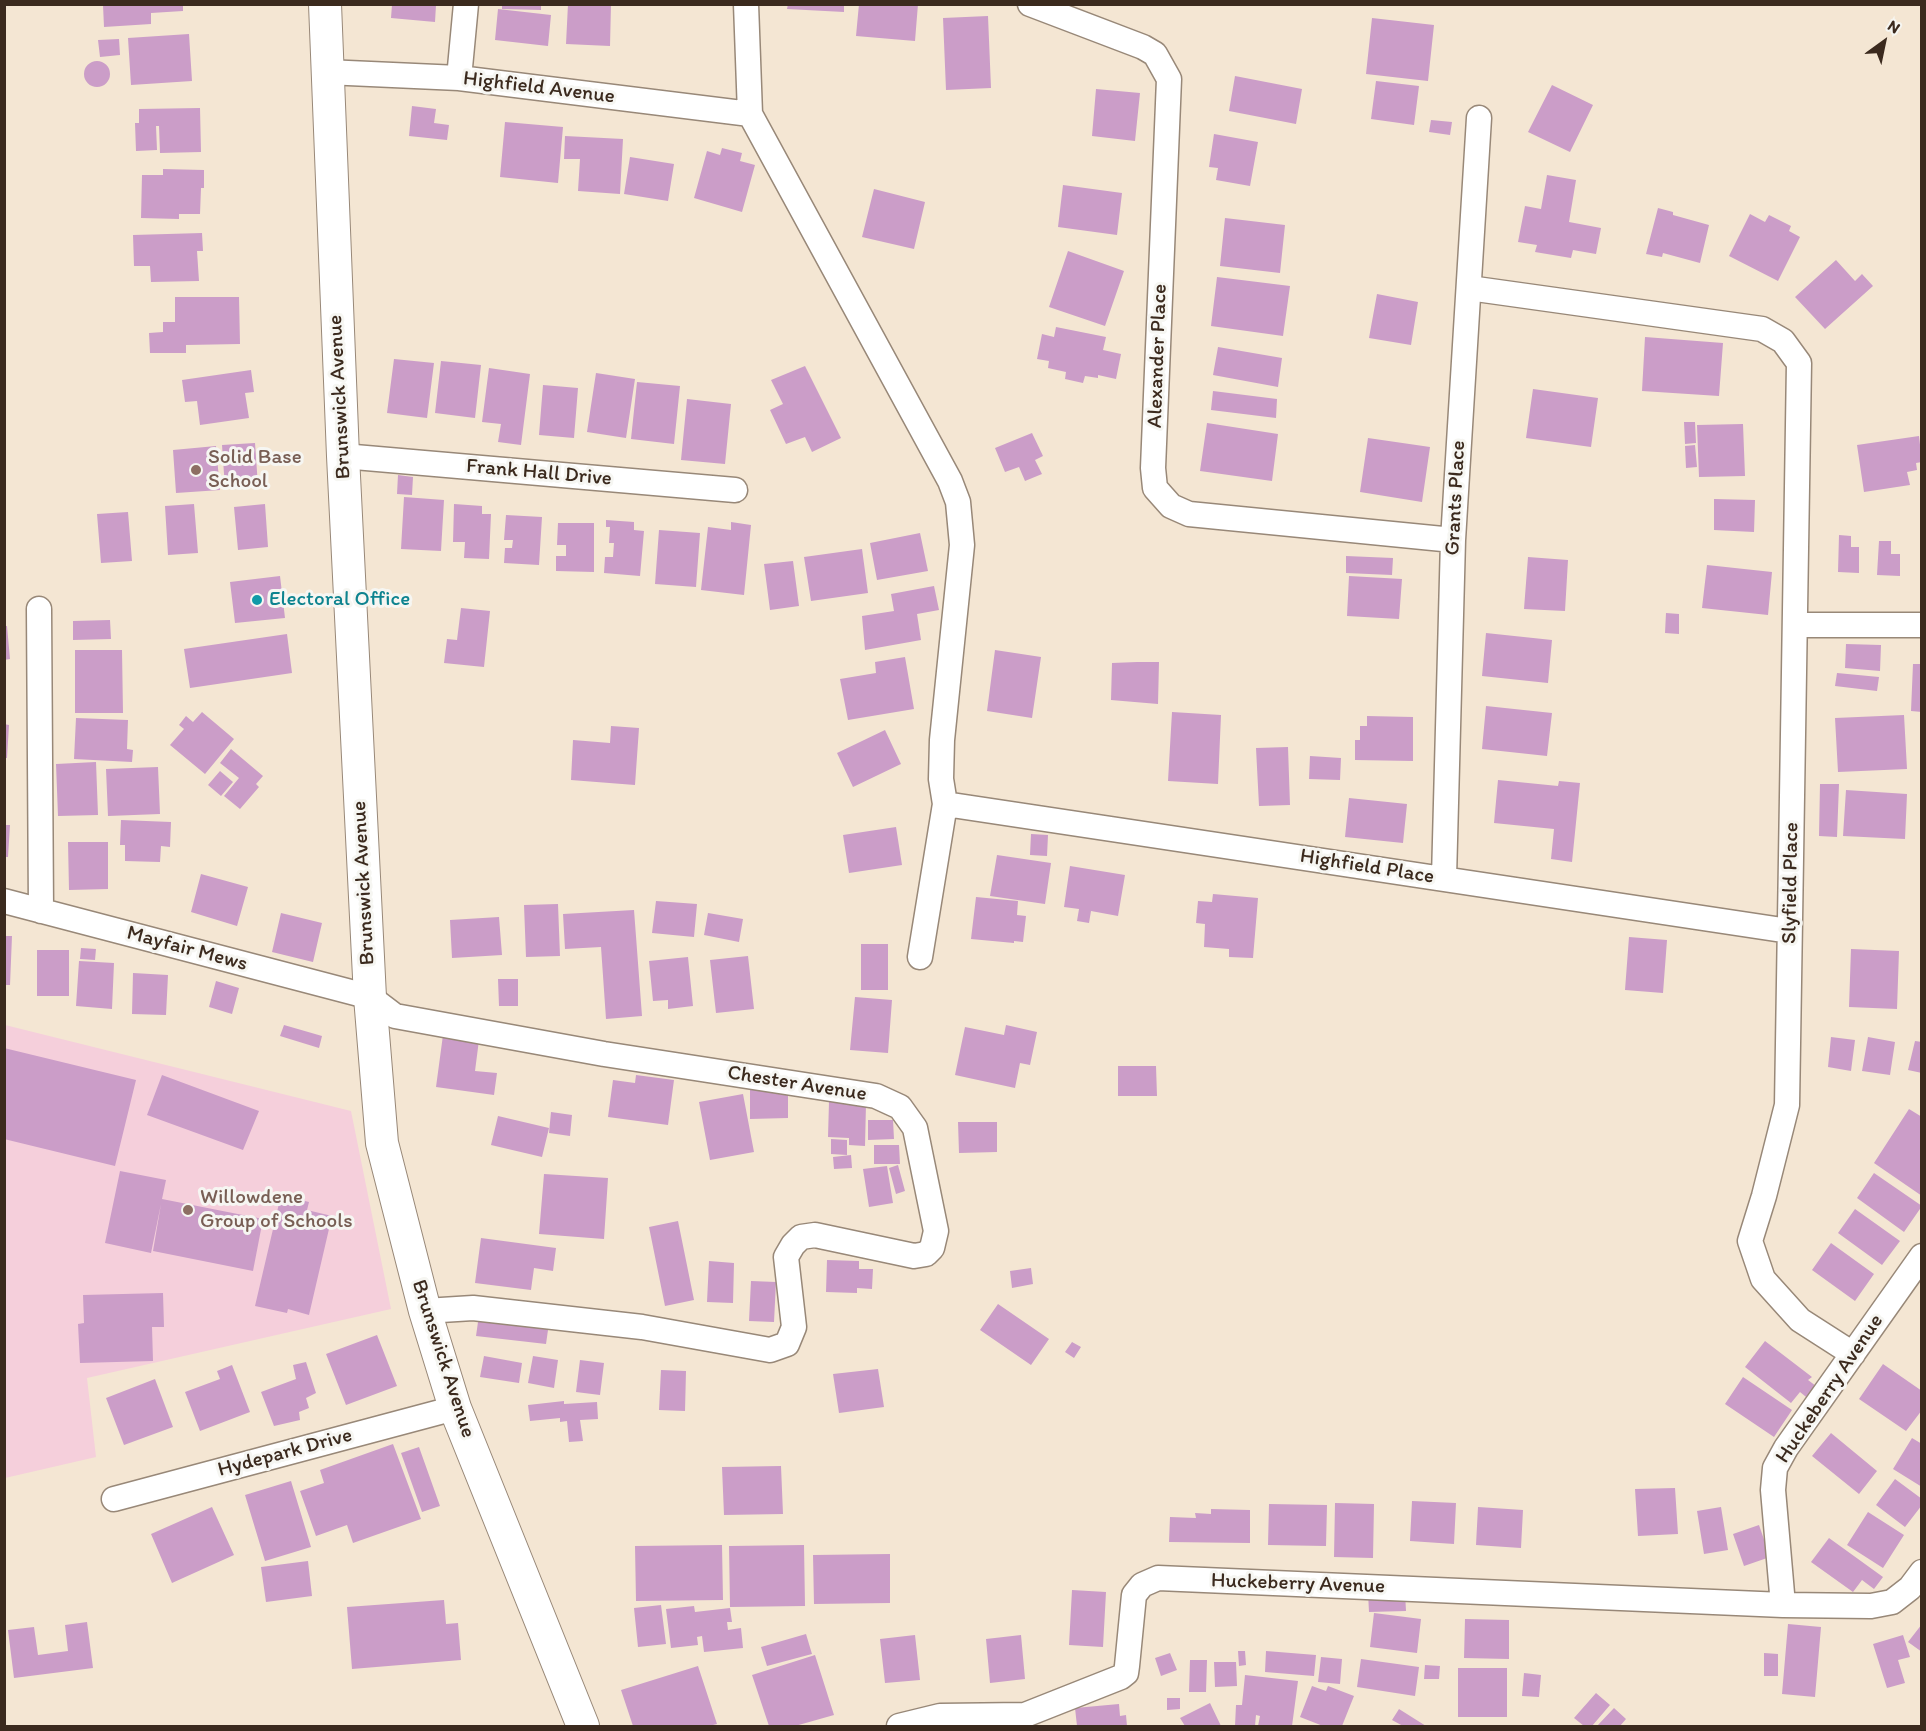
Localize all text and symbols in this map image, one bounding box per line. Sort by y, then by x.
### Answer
north arrow [1854,12,1914,72]
text: N [1884,16,1904,37]
street label: Highfield Avenue [462,66,616,110]
street label: Alexander Place [1143,283,1173,429]
street label: Brunswick Avenue [323,314,357,480]
street label: Grants Place [1440,440,1472,556]
place label: Solid Base School [208,445,302,495]
street label: Frank Hall Drive [465,454,613,492]
marker: Solid Base School [189,463,203,477]
place label: Electoral Office [269,587,410,613]
marker: Electoral Office [250,593,264,607]
street label: Brunswick Avenue [347,800,381,966]
street label: Slyfield Place [1777,822,1805,944]
street label: Highfield Place [1298,844,1436,890]
street label: Mayfair Mews [124,921,250,977]
street label: Chester Avenue [726,1061,868,1107]
place label: Willowdene Group of Schools [200,1185,353,1235]
marker: Willowdene Group of Schools [181,1203,195,1217]
street label: Brunswick Avenue [406,1277,480,1441]
street label: Huckeberry Avenue [1771,1310,1889,1468]
street label: Hydepark Drive [215,1423,355,1483]
street label: Huckeberry Avenue [1210,1568,1386,1600]

